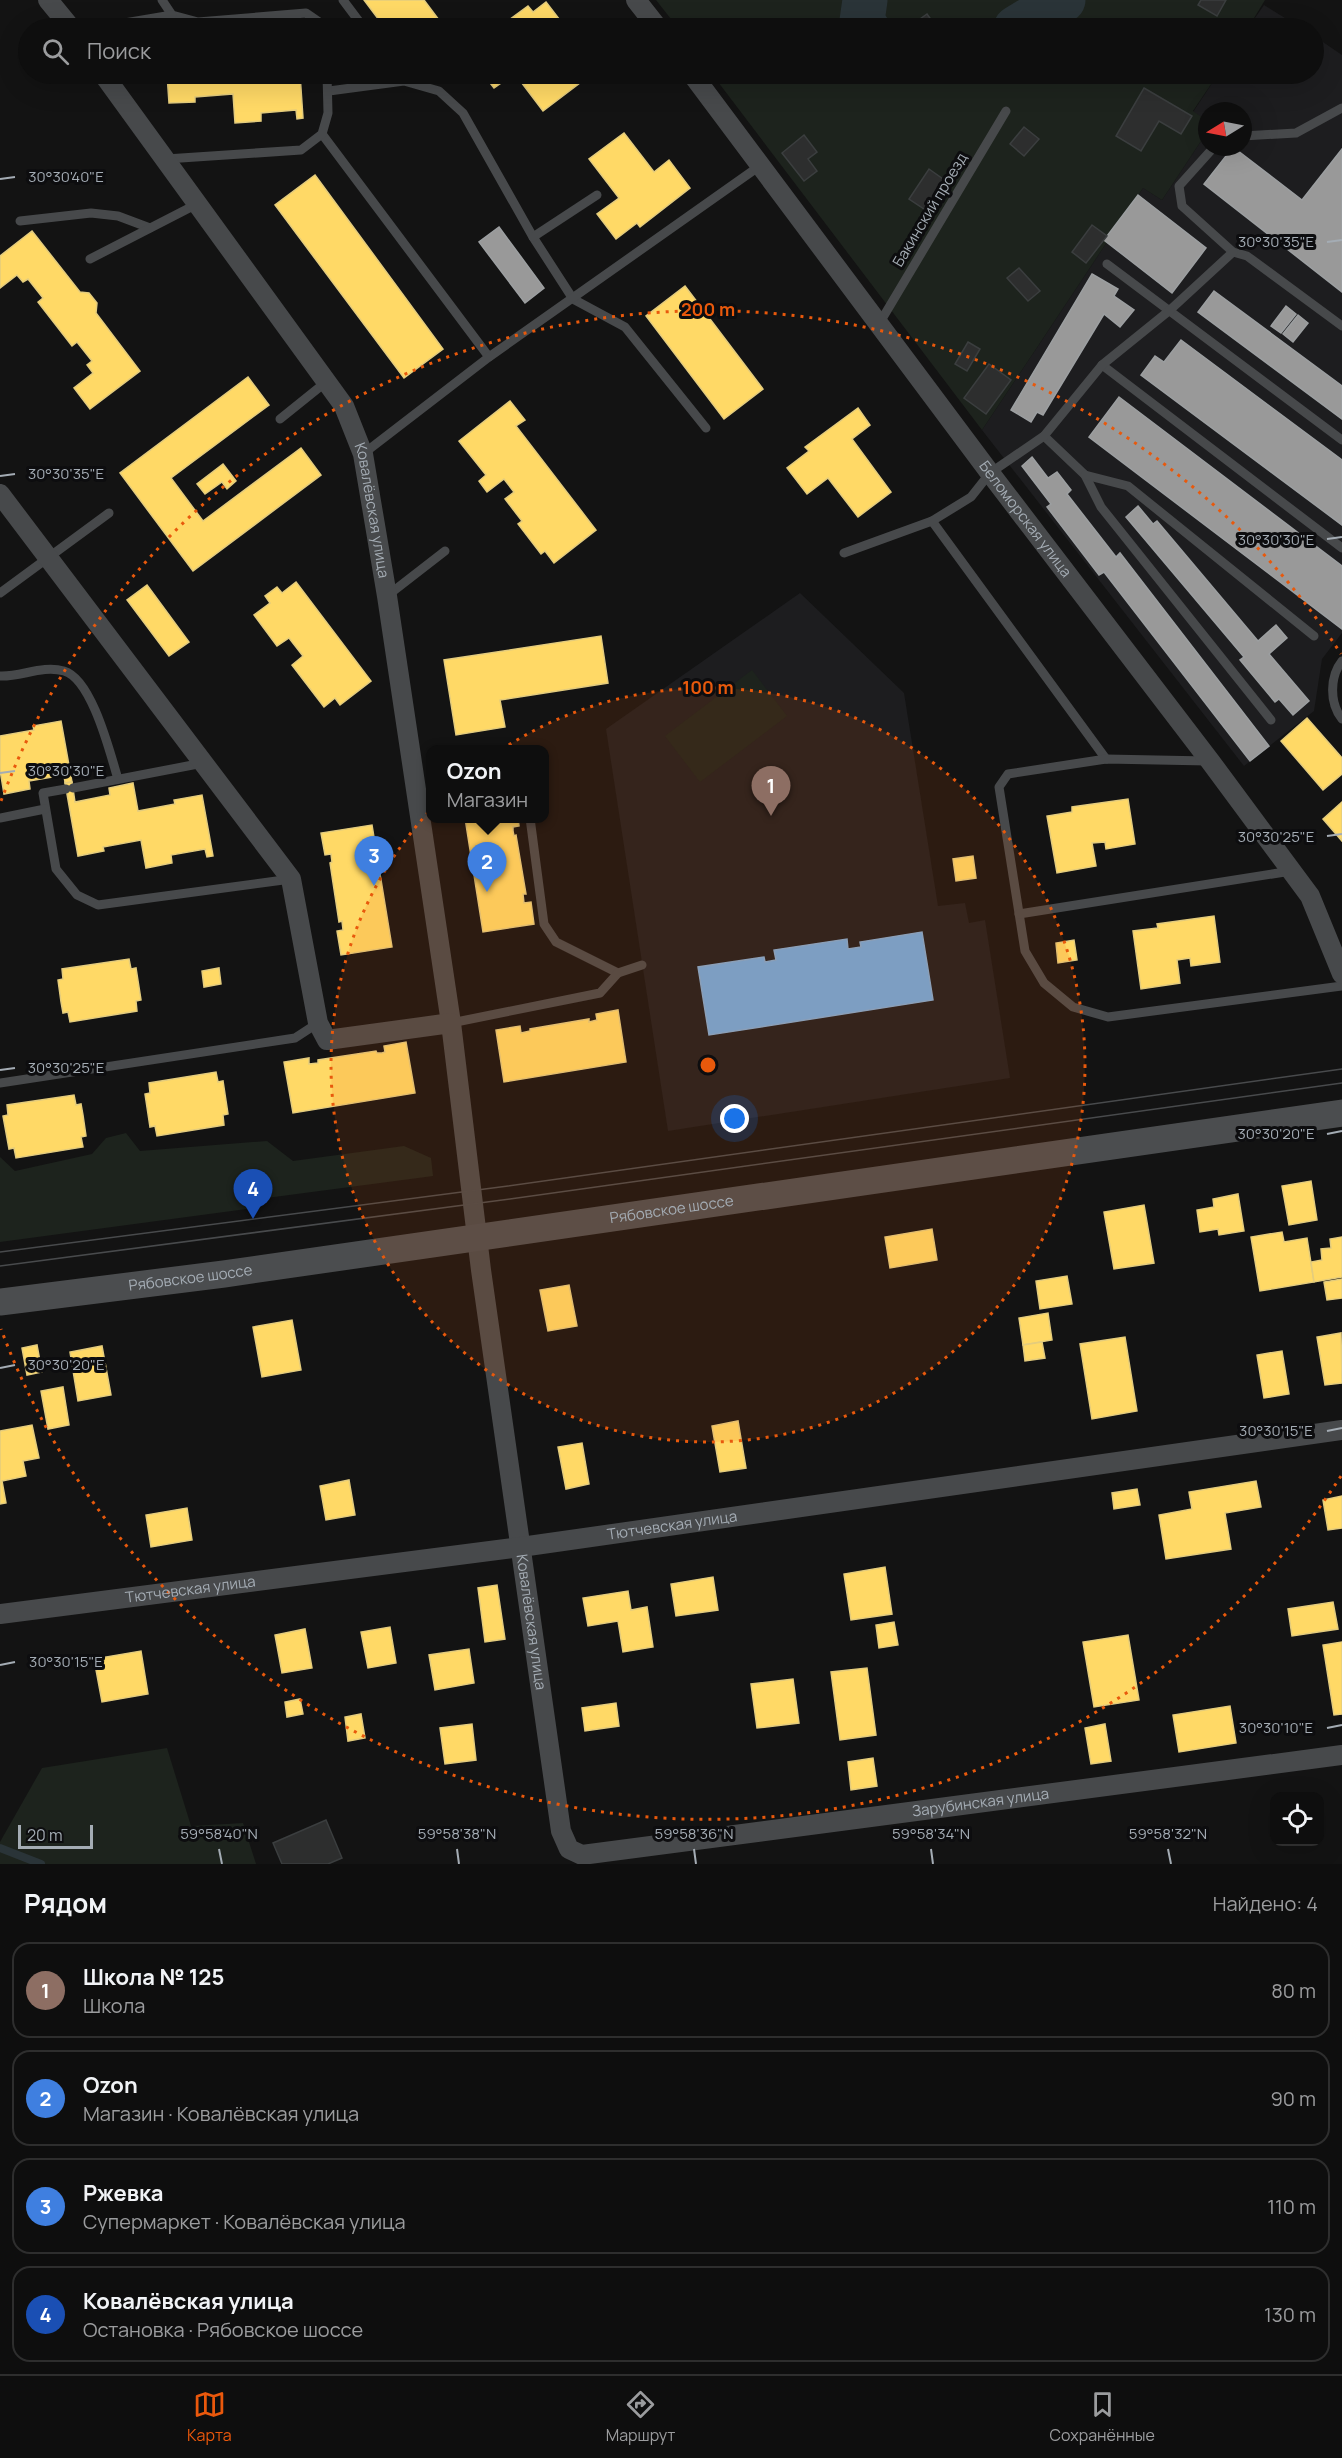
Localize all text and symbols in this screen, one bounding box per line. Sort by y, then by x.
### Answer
search box [18,18,1324,84]
icon: search [39,35,72,68]
text: Поиск [87,36,151,66]
north arrow [1198,102,1252,156]
street label: Бакинский проезд [887,149,972,271]
text: 30°30'40"E [28,166,104,187]
text: 30°30'35"E [1238,231,1314,252]
text: 200 m [681,297,735,321]
street label: Ковалёвская улица [350,439,395,579]
street label: Беломорская улица [974,456,1077,581]
text: 30°30'35"E [28,463,104,484]
text: 30°30'30"E [1238,529,1314,550]
text: 100 m [682,675,734,699]
popup [426,745,549,823]
text: Ozon [447,756,502,786]
text: 30°30'30"E [28,760,104,781]
pin: 1 [752,766,790,816]
text: Магазин [447,786,528,813]
text: 30°30'25"E [1238,826,1314,847]
pin: 3 [354,836,394,886]
pin: 2 [468,842,506,892]
centre of rings [698,1055,718,1075]
text: 30°30'25"E [28,1057,104,1078]
your location [720,1104,749,1133]
text: 30°30'20"E [1238,1123,1314,1144]
pin: 4 [234,1170,272,1219]
street label: Рябовское шоссе [608,1190,735,1228]
street label: Рябовское шоссе [127,1259,254,1296]
text: 30°30'20"E [28,1354,104,1375]
text: 30°30'15"E [1239,1420,1313,1441]
street label: Тютчевская улица [606,1505,738,1545]
street label: Ковалёвская улица [512,1553,552,1691]
street label: Тютчевская улица [124,1570,257,1608]
text: 30°30'15"E [29,1651,103,1672]
text: 30°30'10"E [1239,1717,1313,1738]
street label: Зарубинская улица [911,1783,1050,1821]
map controls [1270,1792,1324,1846]
button: locate [1270,1792,1324,1846]
scale bar [18,1822,93,1850]
text: 59°58'40"N [180,1823,258,1844]
text: 59°58'38"N [418,1823,496,1844]
text: 59°58'36"N [654,1823,734,1844]
text: 59°58'34"N [892,1823,970,1844]
text: 59°58'32"N [1129,1823,1207,1844]
text: 20 m [27,1824,63,1846]
text: Рядом [24,1885,107,1921]
text: Найдено: 4 [1213,1890,1318,1917]
text: Школа № 125 [83,1962,224,1992]
text: 1 [41,1977,50,2004]
text: 80 m [1271,1977,1316,2004]
text: Школа [83,1992,145,2019]
text: Ozon [83,2070,138,2100]
text: 2 [40,2085,51,2112]
text: 90 m [1270,2085,1316,2112]
text: Магазин · Ковалёвская улица [83,2100,359,2127]
text: Ржевка [83,2178,164,2208]
text: 3 [40,2193,51,2220]
text: 110 m [1267,2193,1316,2220]
text: Супермаркет · Ковалёвская улица [83,2208,406,2235]
text: Ковалёвская улица [83,2286,294,2316]
text: 4 [39,2301,52,2328]
text: 130 m [1264,2301,1316,2328]
text: Остановка · Рябовское шоссе [83,2316,363,2343]
tab: Карта [187,2388,232,2446]
tab: Маршрут [606,2388,675,2446]
tab: Сохранённые [1050,2388,1155,2446]

